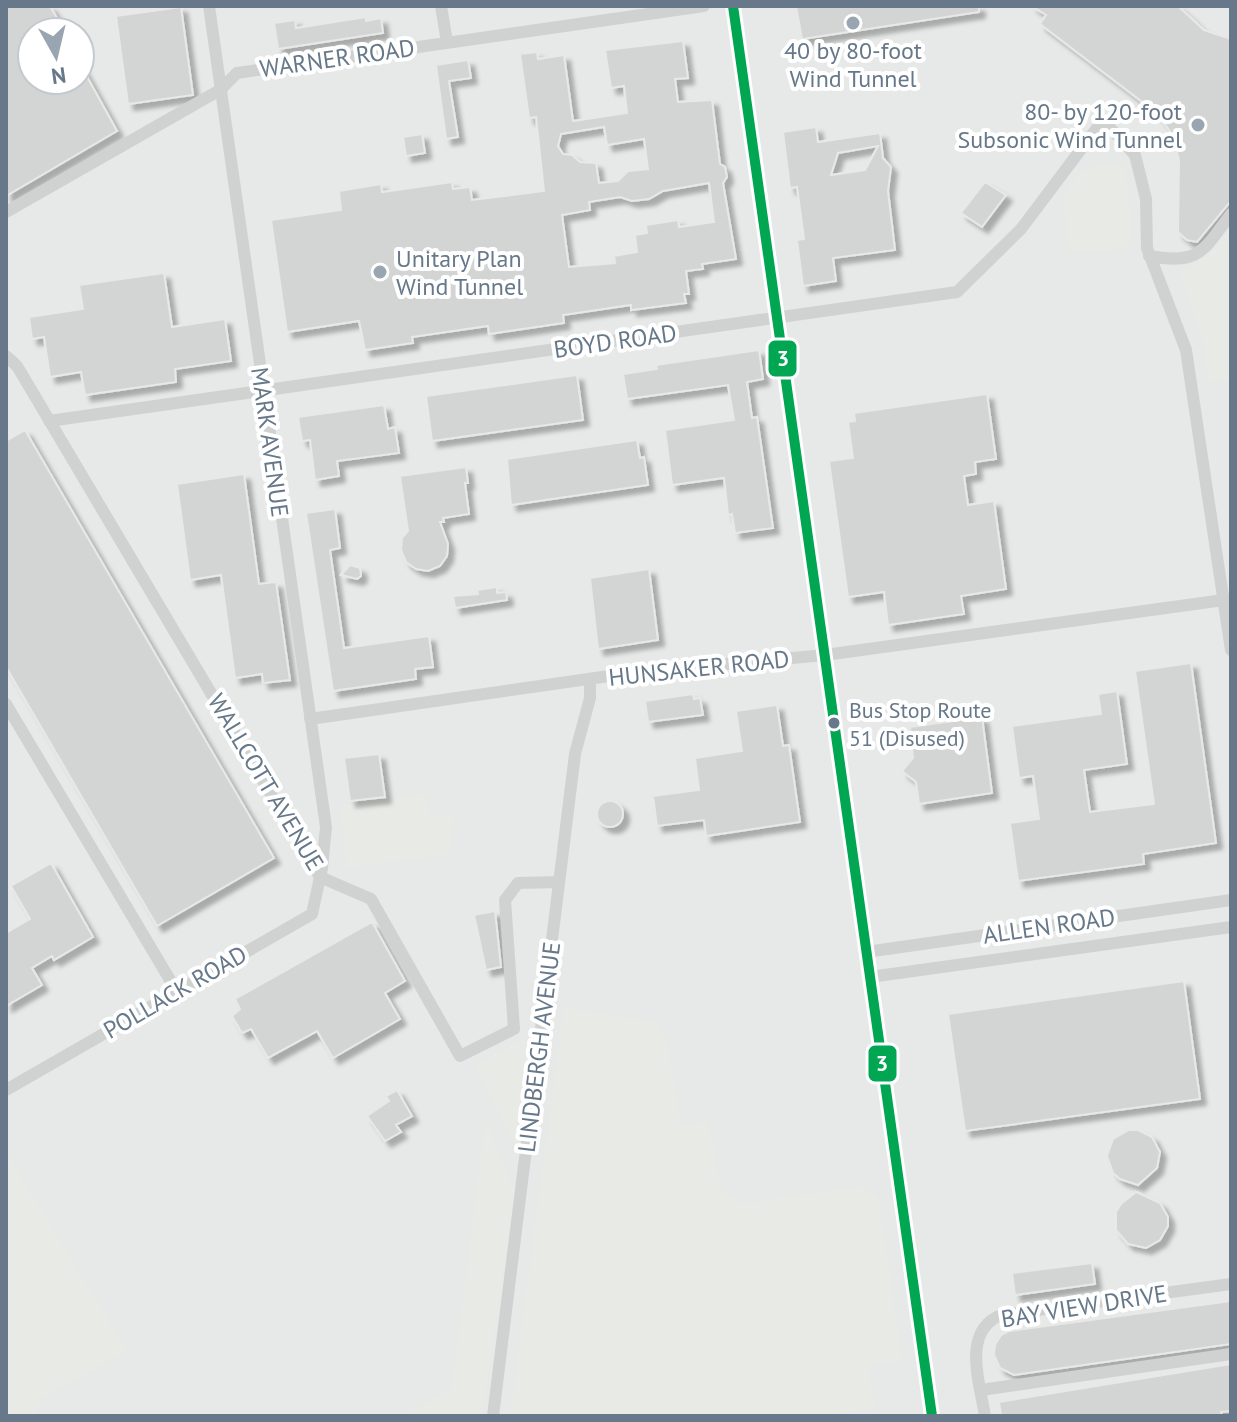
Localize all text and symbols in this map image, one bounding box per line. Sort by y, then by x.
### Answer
marker: 40 by 80-foot Wind Tunnel [844,14,862,32]
north arrow [16,16,96,96]
street label: WARNER ROAD [258,32,416,84]
place label: 40 by 80-foot Wind Tunnel [784,35,922,94]
text: N [50,61,68,91]
place label: 80- by 120-foot Subsonic Wind Tunnel [957,96,1182,155]
marker: 80- by 120-foot Subsonic Wind Tunnel [1189,116,1207,134]
place label: Unitary Plan Wind Tunnel [396,243,523,302]
marker: Unitary Plan Wind Tunnel [371,263,389,281]
street label: BOYD ROAD [552,317,678,365]
line badge: 3 [767,339,798,378]
text: 3 [777,344,789,372]
street label: MARK AVENUE [244,365,296,519]
street label: HUNSAKER ROAD [607,643,791,693]
street label: WALLCOTT AVENUE [201,688,331,876]
place label: Bus Stop Route 51 (Disused) [849,696,991,752]
marker: Bus Stop Route 51 (Disused) [826,715,842,731]
street label: ALLEN ROAD [981,901,1117,951]
street label: POLLACK ROAD [98,938,252,1046]
street label: LINDBERGH AVENUE [511,940,567,1154]
line badge: 3 [867,1044,898,1083]
text: 3 [876,1049,888,1077]
street label: BAY VIEW DRIVE [999,1278,1169,1334]

